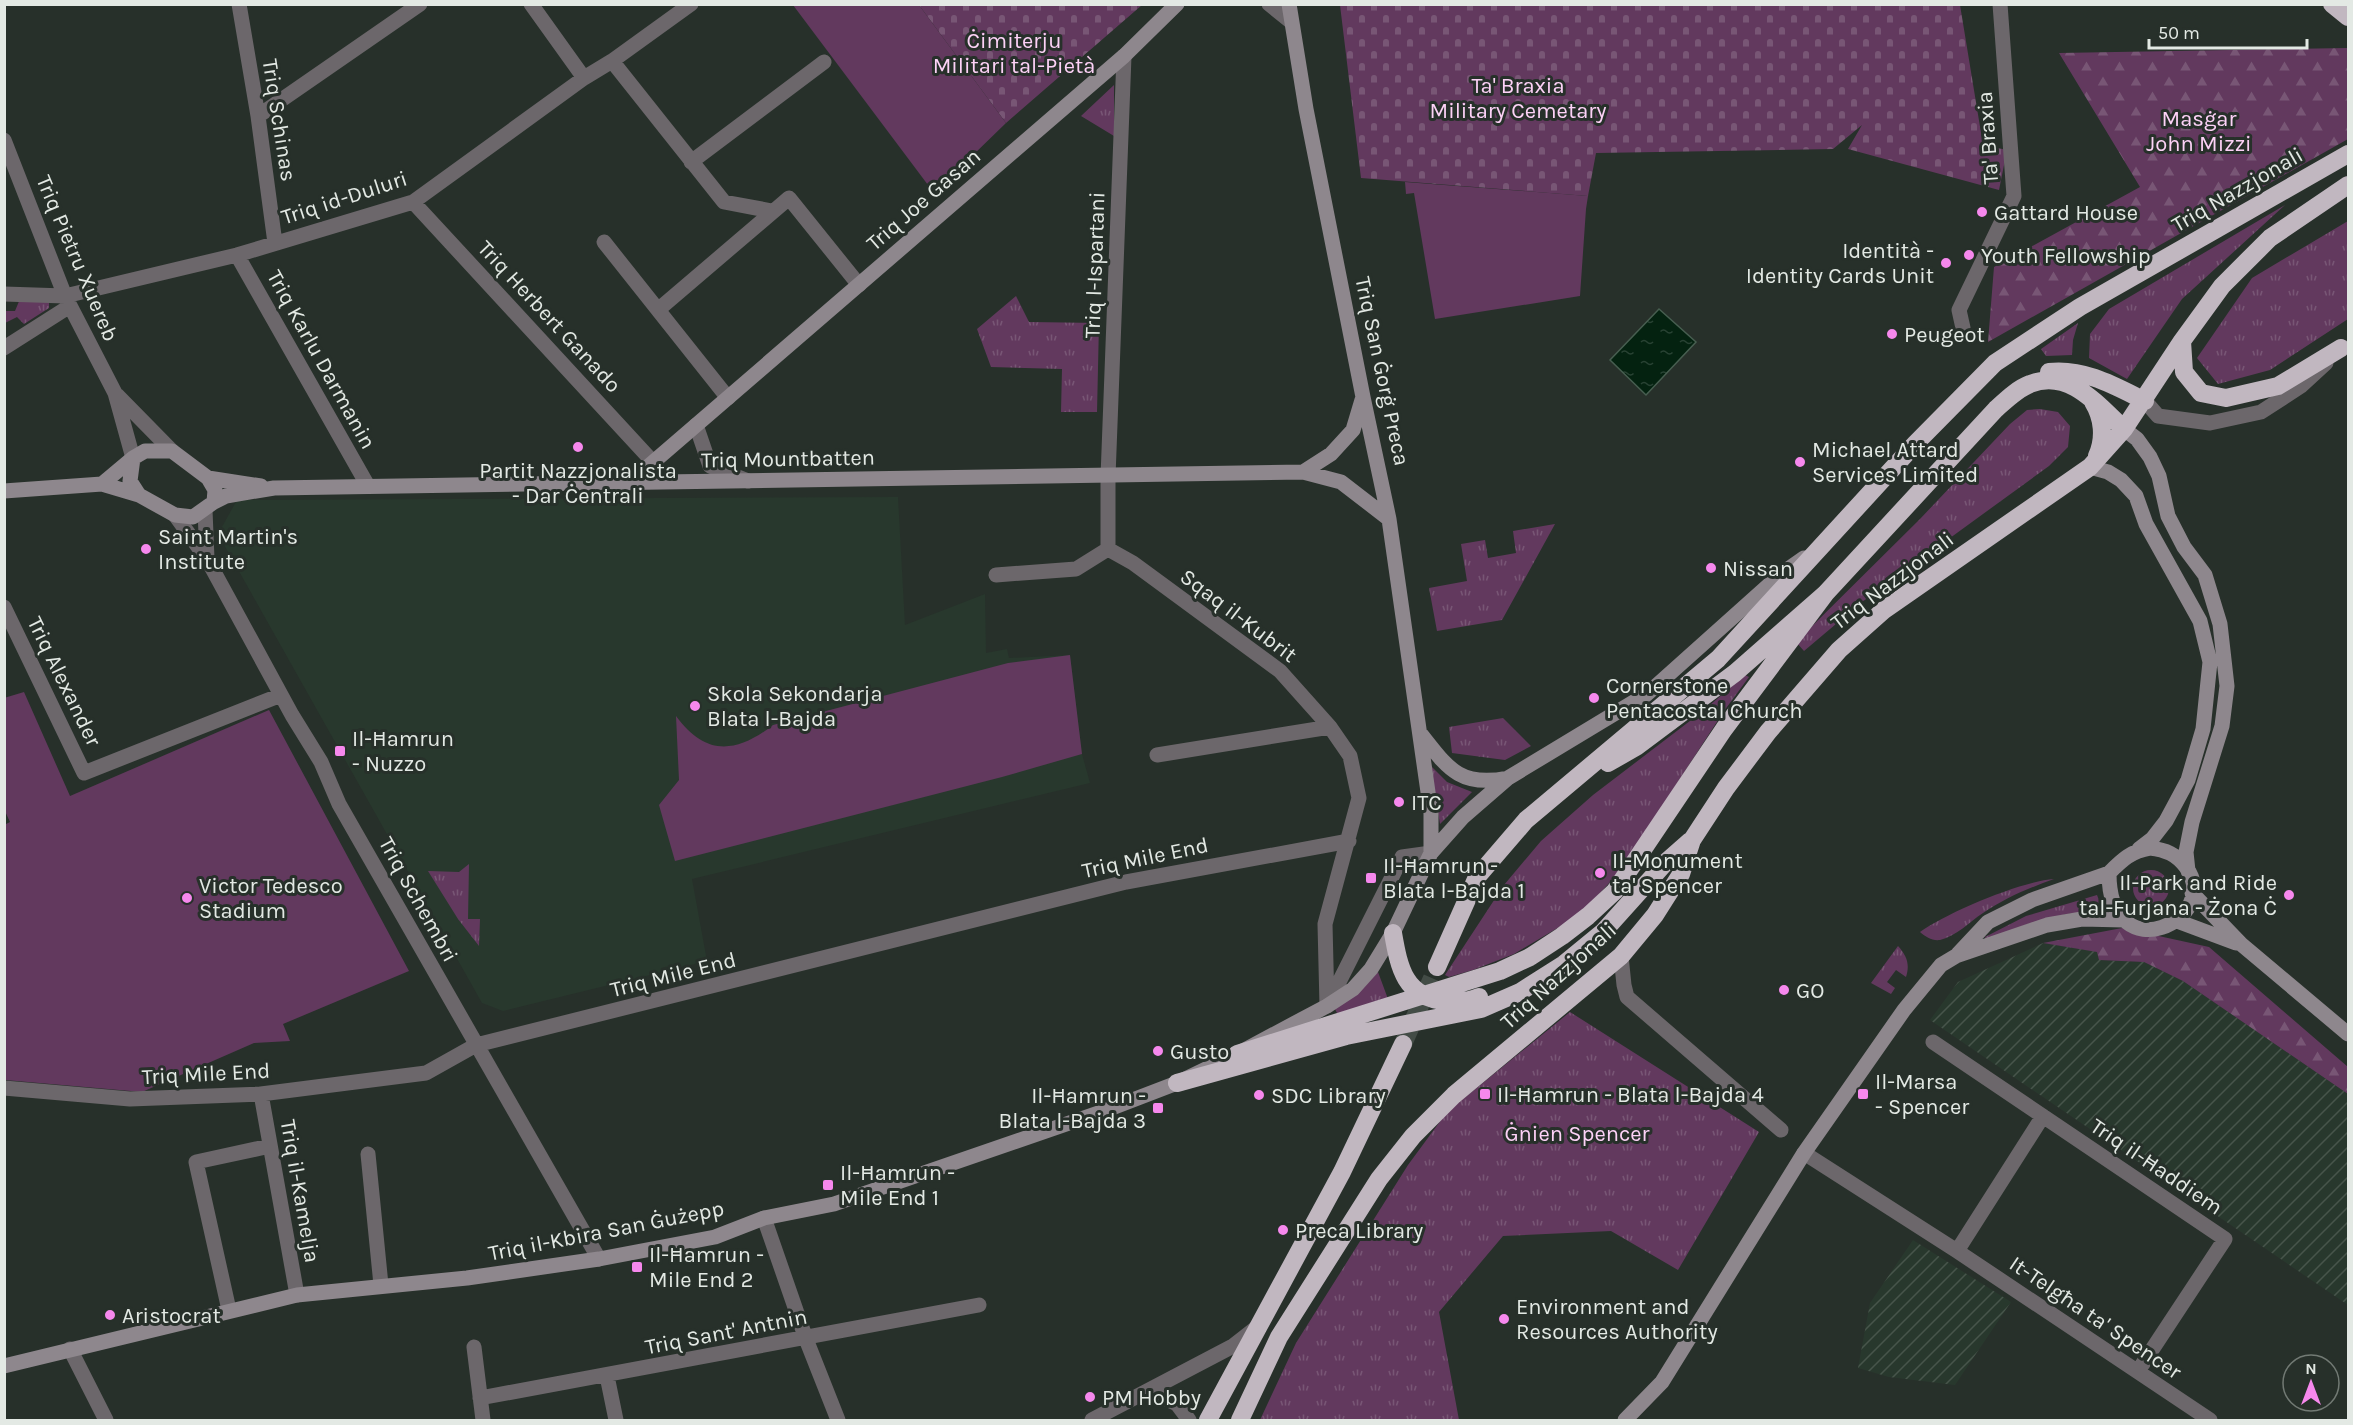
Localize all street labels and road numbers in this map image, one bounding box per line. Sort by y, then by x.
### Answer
street label: Triq Schinas [257,57,302,183]
street label: Ta' Braxia [1972,91,2004,185]
street label: Triq Nazzjonali [2167,142,2308,238]
street label: Triq Joe Gasan [861,143,986,256]
street label: Triq id-Duluri [278,165,411,231]
street label: Triq Pietru Xuereb [30,171,124,345]
street label: Triq l-Ispartani [1079,191,1111,339]
street label: Triq Herbert Ganado [472,235,626,398]
street label: Triq Karlu Darmanin [261,265,381,453]
street label: Triq San Ġorġ Preca [1349,274,1415,468]
street label: Triq Mountbatten [701,444,875,474]
street label: Triq Nazzjonali [1826,526,1959,635]
street label: Sqaq il-Kubrit [1175,564,1302,668]
street label: Triq Alexander [22,612,107,751]
street label: Triq Schembri [373,832,463,967]
street label: Triq Mile End [1080,832,1211,884]
street label: Triq Nazzjonali [1495,917,1622,1035]
street label: Triq Mile End [608,947,739,1003]
street label: Triq Mile End [141,1058,271,1090]
street label: Triq il-Ħaddiem [2085,1113,2227,1221]
street label: Triq il-Kamelja [275,1118,325,1265]
street label: Triq il-Kbira San Ġużepp [486,1195,726,1267]
street label: It-Telgħa ta' Spencer [2004,1251,2186,1385]
street label: Triq Sant' Antnin [643,1304,809,1360]

